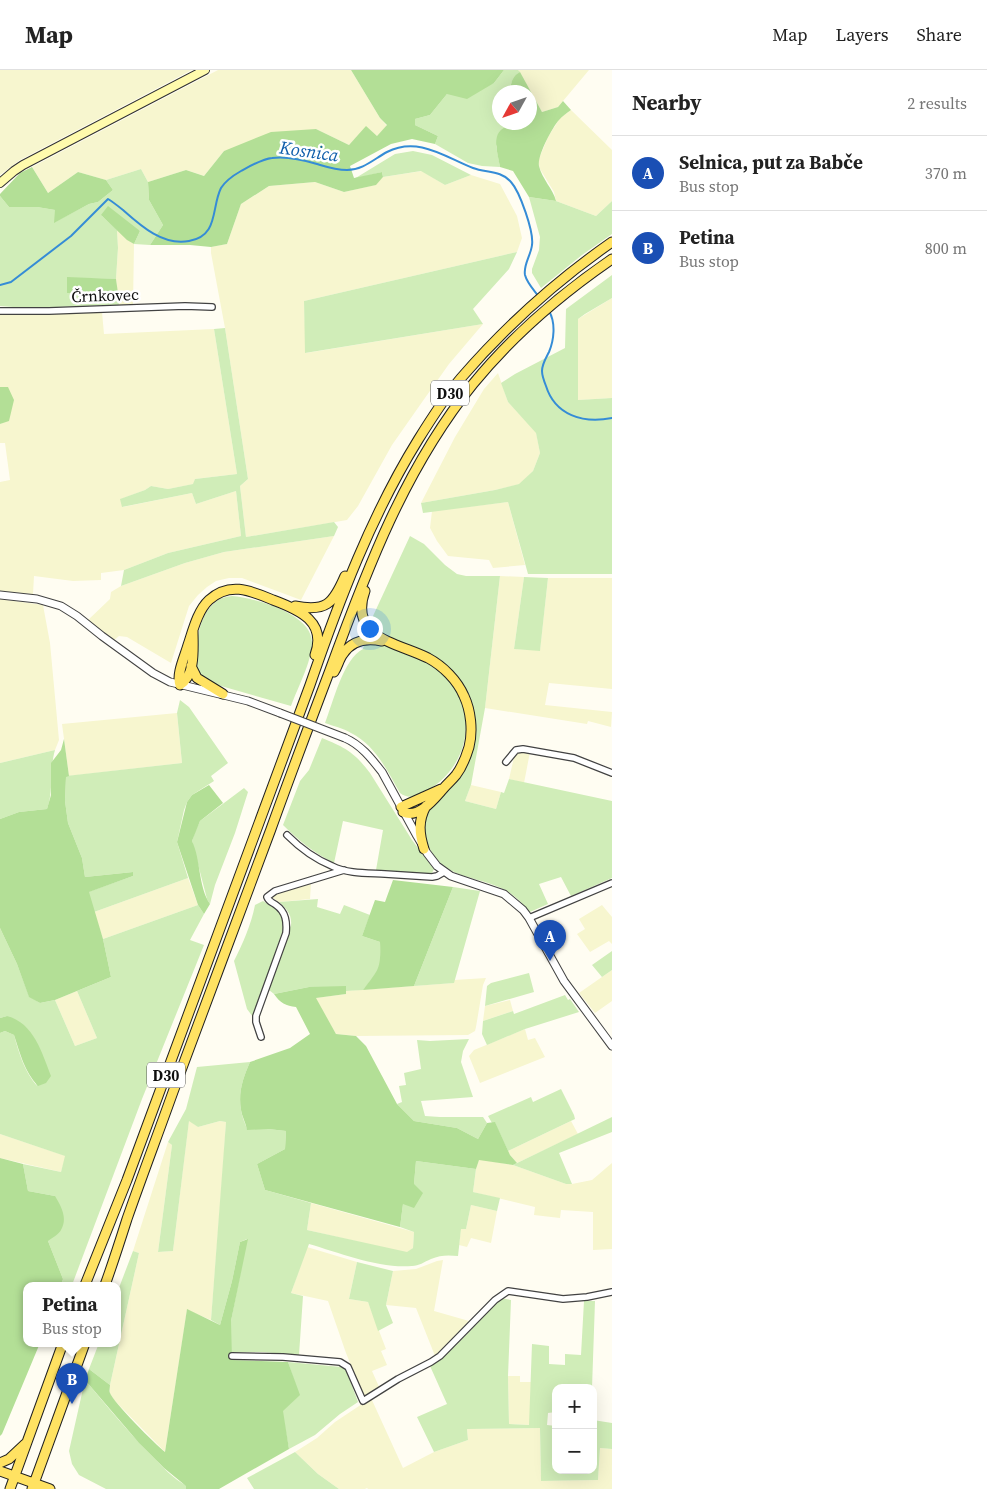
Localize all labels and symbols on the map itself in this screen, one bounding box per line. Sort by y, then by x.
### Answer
north arrow [492,85,537,130]
water label: Kosnica [277,134,341,168]
street label: Črnkovec [71,283,139,307]
road number: D30 [431,380,469,406]
your location [357,616,383,642]
pin: A [534,920,566,961]
road number: D30 [147,1062,185,1088]
pin: B [56,1363,88,1404]

